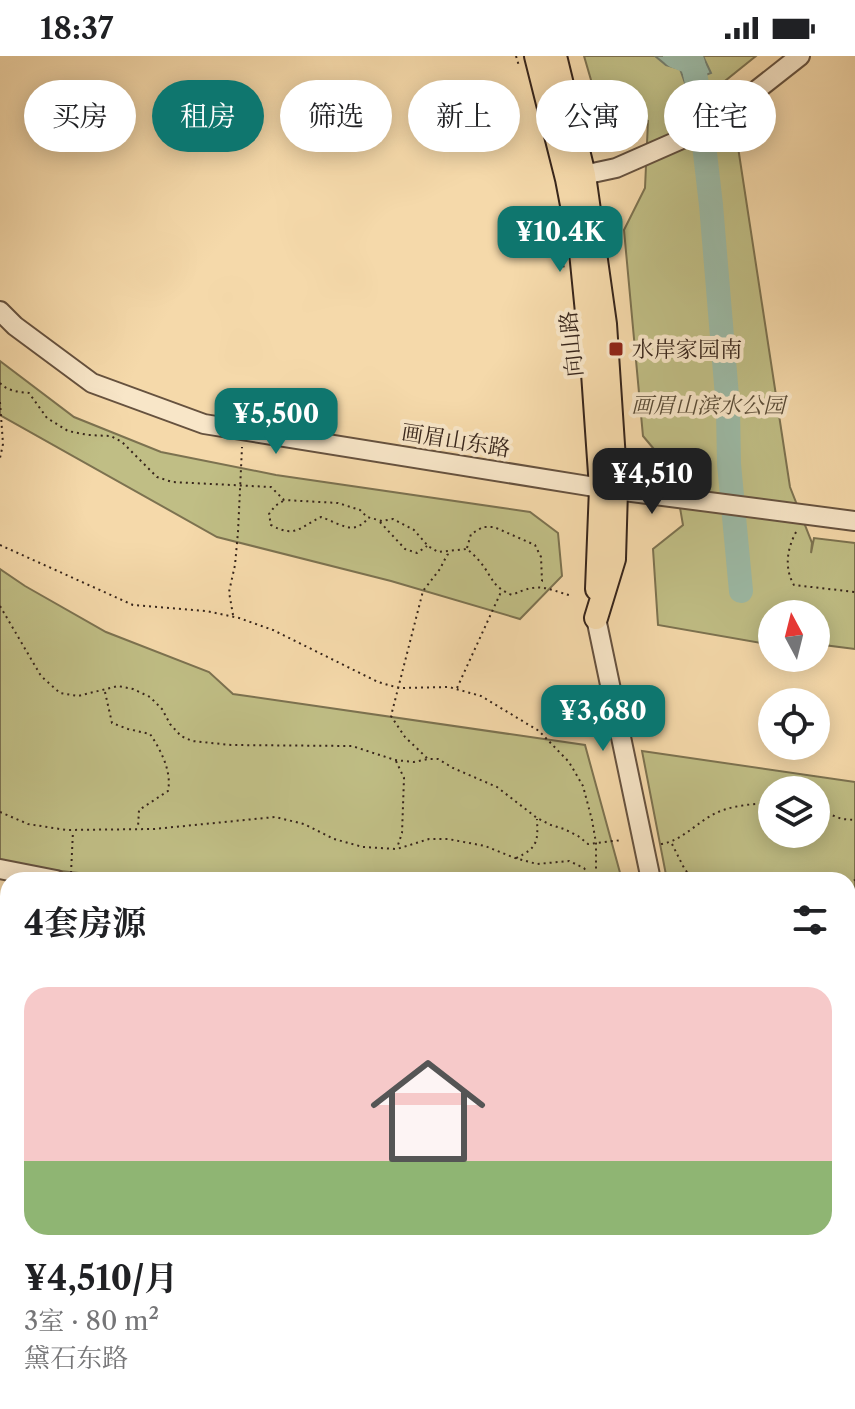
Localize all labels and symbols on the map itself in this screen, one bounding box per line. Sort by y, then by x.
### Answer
pin: ¥10.4K [495,206,625,274]
street label: 向山路 [555,310,588,378]
place label: 水岸家园南 [632,336,742,363]
marker: 水岸家园南 [607,340,625,358]
pin: ¥5,500 [211,388,341,456]
park label: 画眉山滨水公园 [631,392,788,419]
street label: 画眉山东路 [399,419,512,462]
pin: ¥4,510 [587,448,717,516]
north arrow [758,600,830,672]
pin: ¥3,680 [538,685,668,753]

